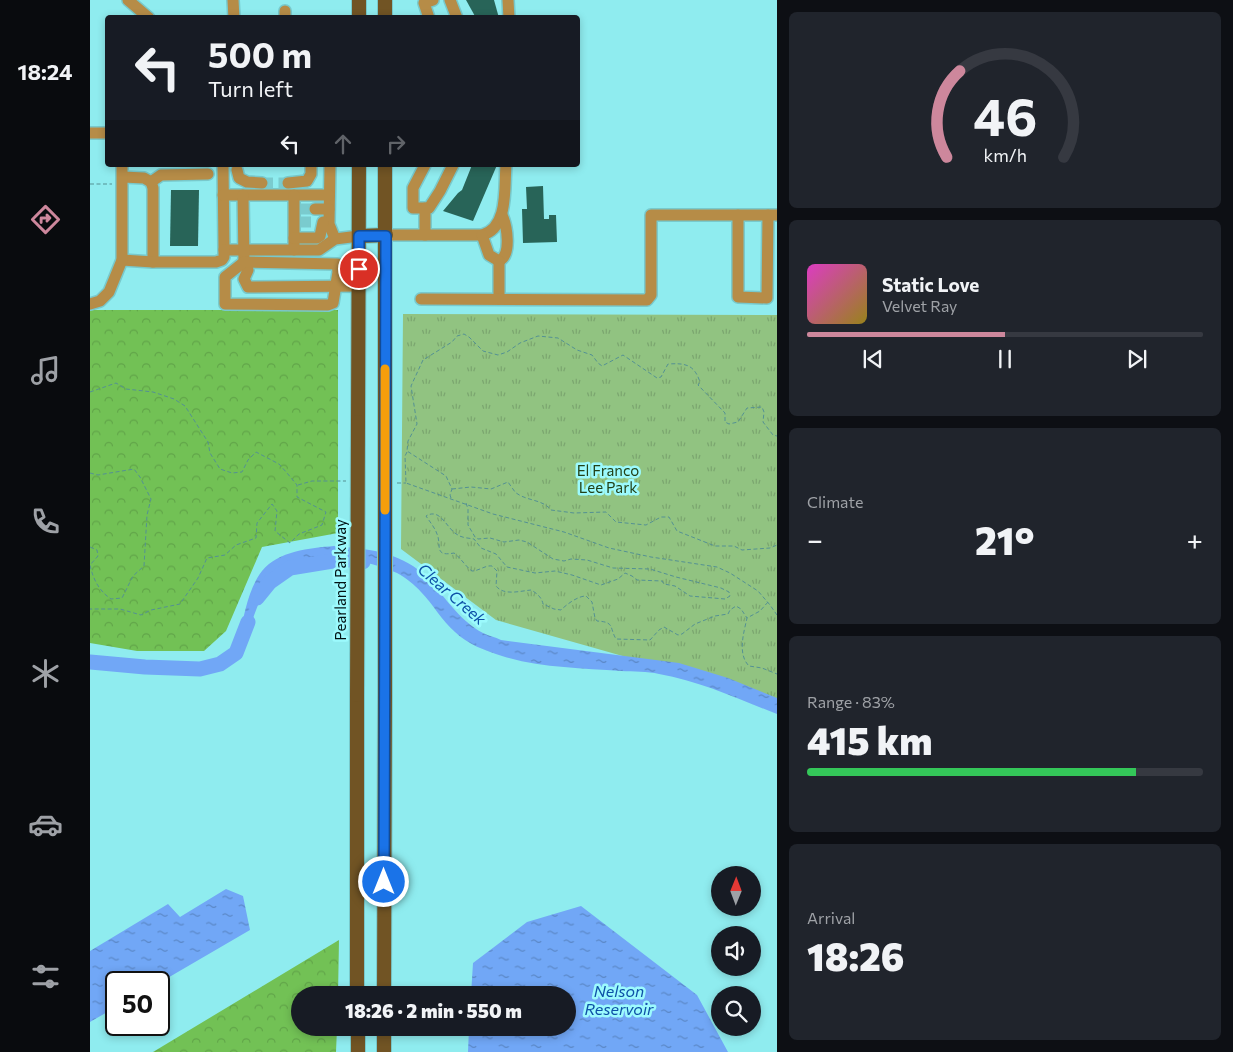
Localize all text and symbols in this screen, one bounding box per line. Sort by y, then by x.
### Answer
text: 500 m [208,32,312,75]
icon: left [125,35,190,100]
text: 18:24 [17,58,73,85]
text: Turn left [208,75,293,102]
text: 46 [973,83,1037,147]
icon: left [276,130,304,158]
icon: ahead [329,130,357,158]
icon: right [382,130,410,158]
text: km/h [983,144,1027,166]
icon: directions [28,202,63,237]
pin [338,248,380,290]
icon: arrive [345,255,373,283]
text: Static Love [882,273,979,296]
text: Velvet Ray [882,296,957,315]
icon: previous [859,345,887,373]
icon: pause [991,345,1019,373]
icon: next [1123,345,1151,373]
icon: music [28,353,63,388]
park label: El Franco Lee Park [577,461,639,496]
text: Climate [807,492,863,511]
icon: phone [28,504,63,539]
text: 21° [975,516,1035,563]
street label: Pearland Parkway [331,519,349,641]
text: − [807,522,823,556]
text: + [1187,522,1203,556]
water label: Clear Creek [414,559,490,629]
icon: climate [28,656,63,691]
text: Range · 83% [807,692,895,711]
text: 415 km [807,716,932,763]
icon: car [28,807,63,842]
position arrow [357,855,409,907]
north arrow [711,866,761,916]
map controls [711,866,761,1036]
text: Arrival [807,908,855,927]
button: sound [711,926,761,976]
text: 18:26 [807,932,904,979]
icon: filters [28,959,63,994]
speed limit sign: 50 [105,971,170,1036]
water label: Nelson Reservoir [585,981,654,1018]
button: search [711,986,761,1036]
text: 18:26 · 2 min · 550 m [345,999,522,1022]

